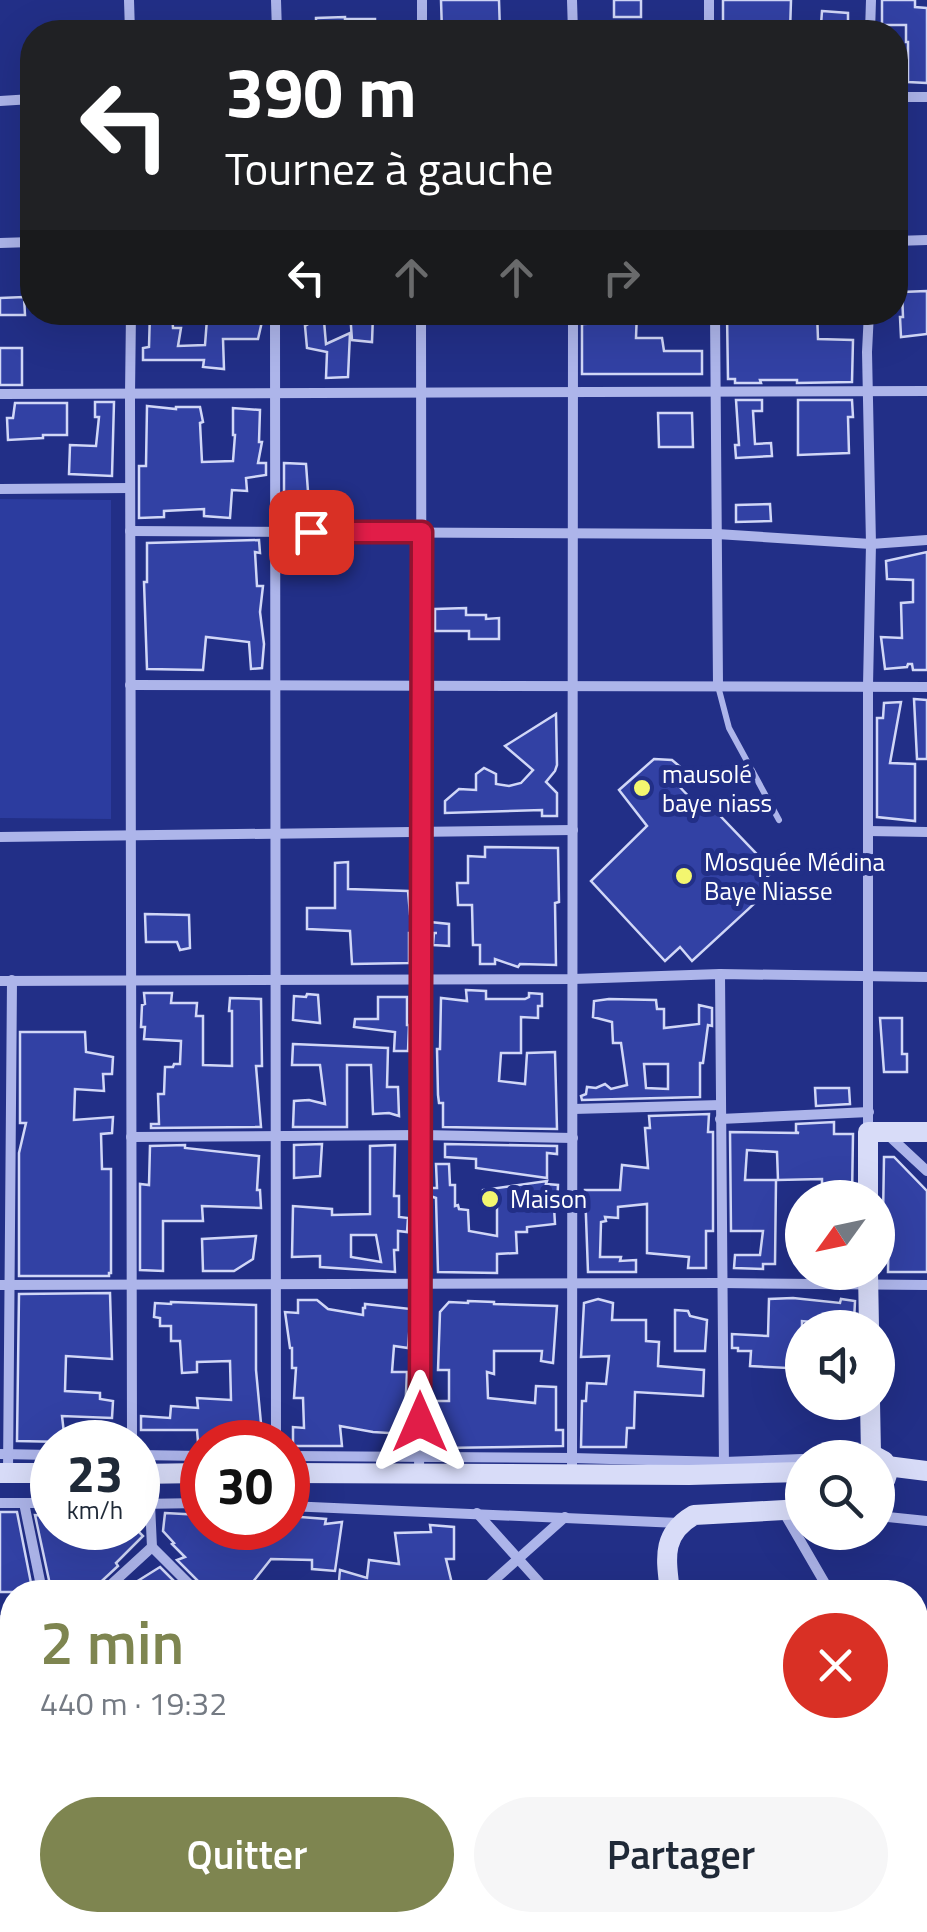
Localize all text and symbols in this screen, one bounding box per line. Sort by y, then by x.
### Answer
text: 390 m [225,38,417,144]
icon: left [60,60,190,190]
text: Tournez à gauche [225,134,554,202]
icon: left [279,250,334,305]
icon: ahead [384,250,439,305]
icon: ahead [489,250,544,305]
icon: right [594,250,649,305]
pin [269,490,354,575]
icon: arrive [284,505,339,560]
place label: mausolé baye niass [662,755,772,822]
marker: mausolé baye niass [631,777,653,799]
place label: Mosquée Médina Baye Niasse [704,843,886,910]
marker: Mosquée Médina Baye Niasse [673,865,695,887]
place label: Maison [510,1180,587,1218]
north arrow [785,1180,895,1290]
map controls [785,1180,895,1550]
marker: Maison [479,1188,501,1210]
button: sound [785,1310,895,1420]
position arrow [368,1370,472,1474]
speed limit sign: 30 [180,1420,310,1550]
text: 23 [67,1435,123,1511]
button: search [785,1440,895,1550]
text: km/h [67,1491,123,1529]
text: 2 min [40,1596,184,1687]
button: close [783,1613,888,1718]
text: 440 m · 19:32 [40,1679,227,1727]
button: Quitter [40,1797,454,1912]
button: Partager [474,1797,888,1912]

